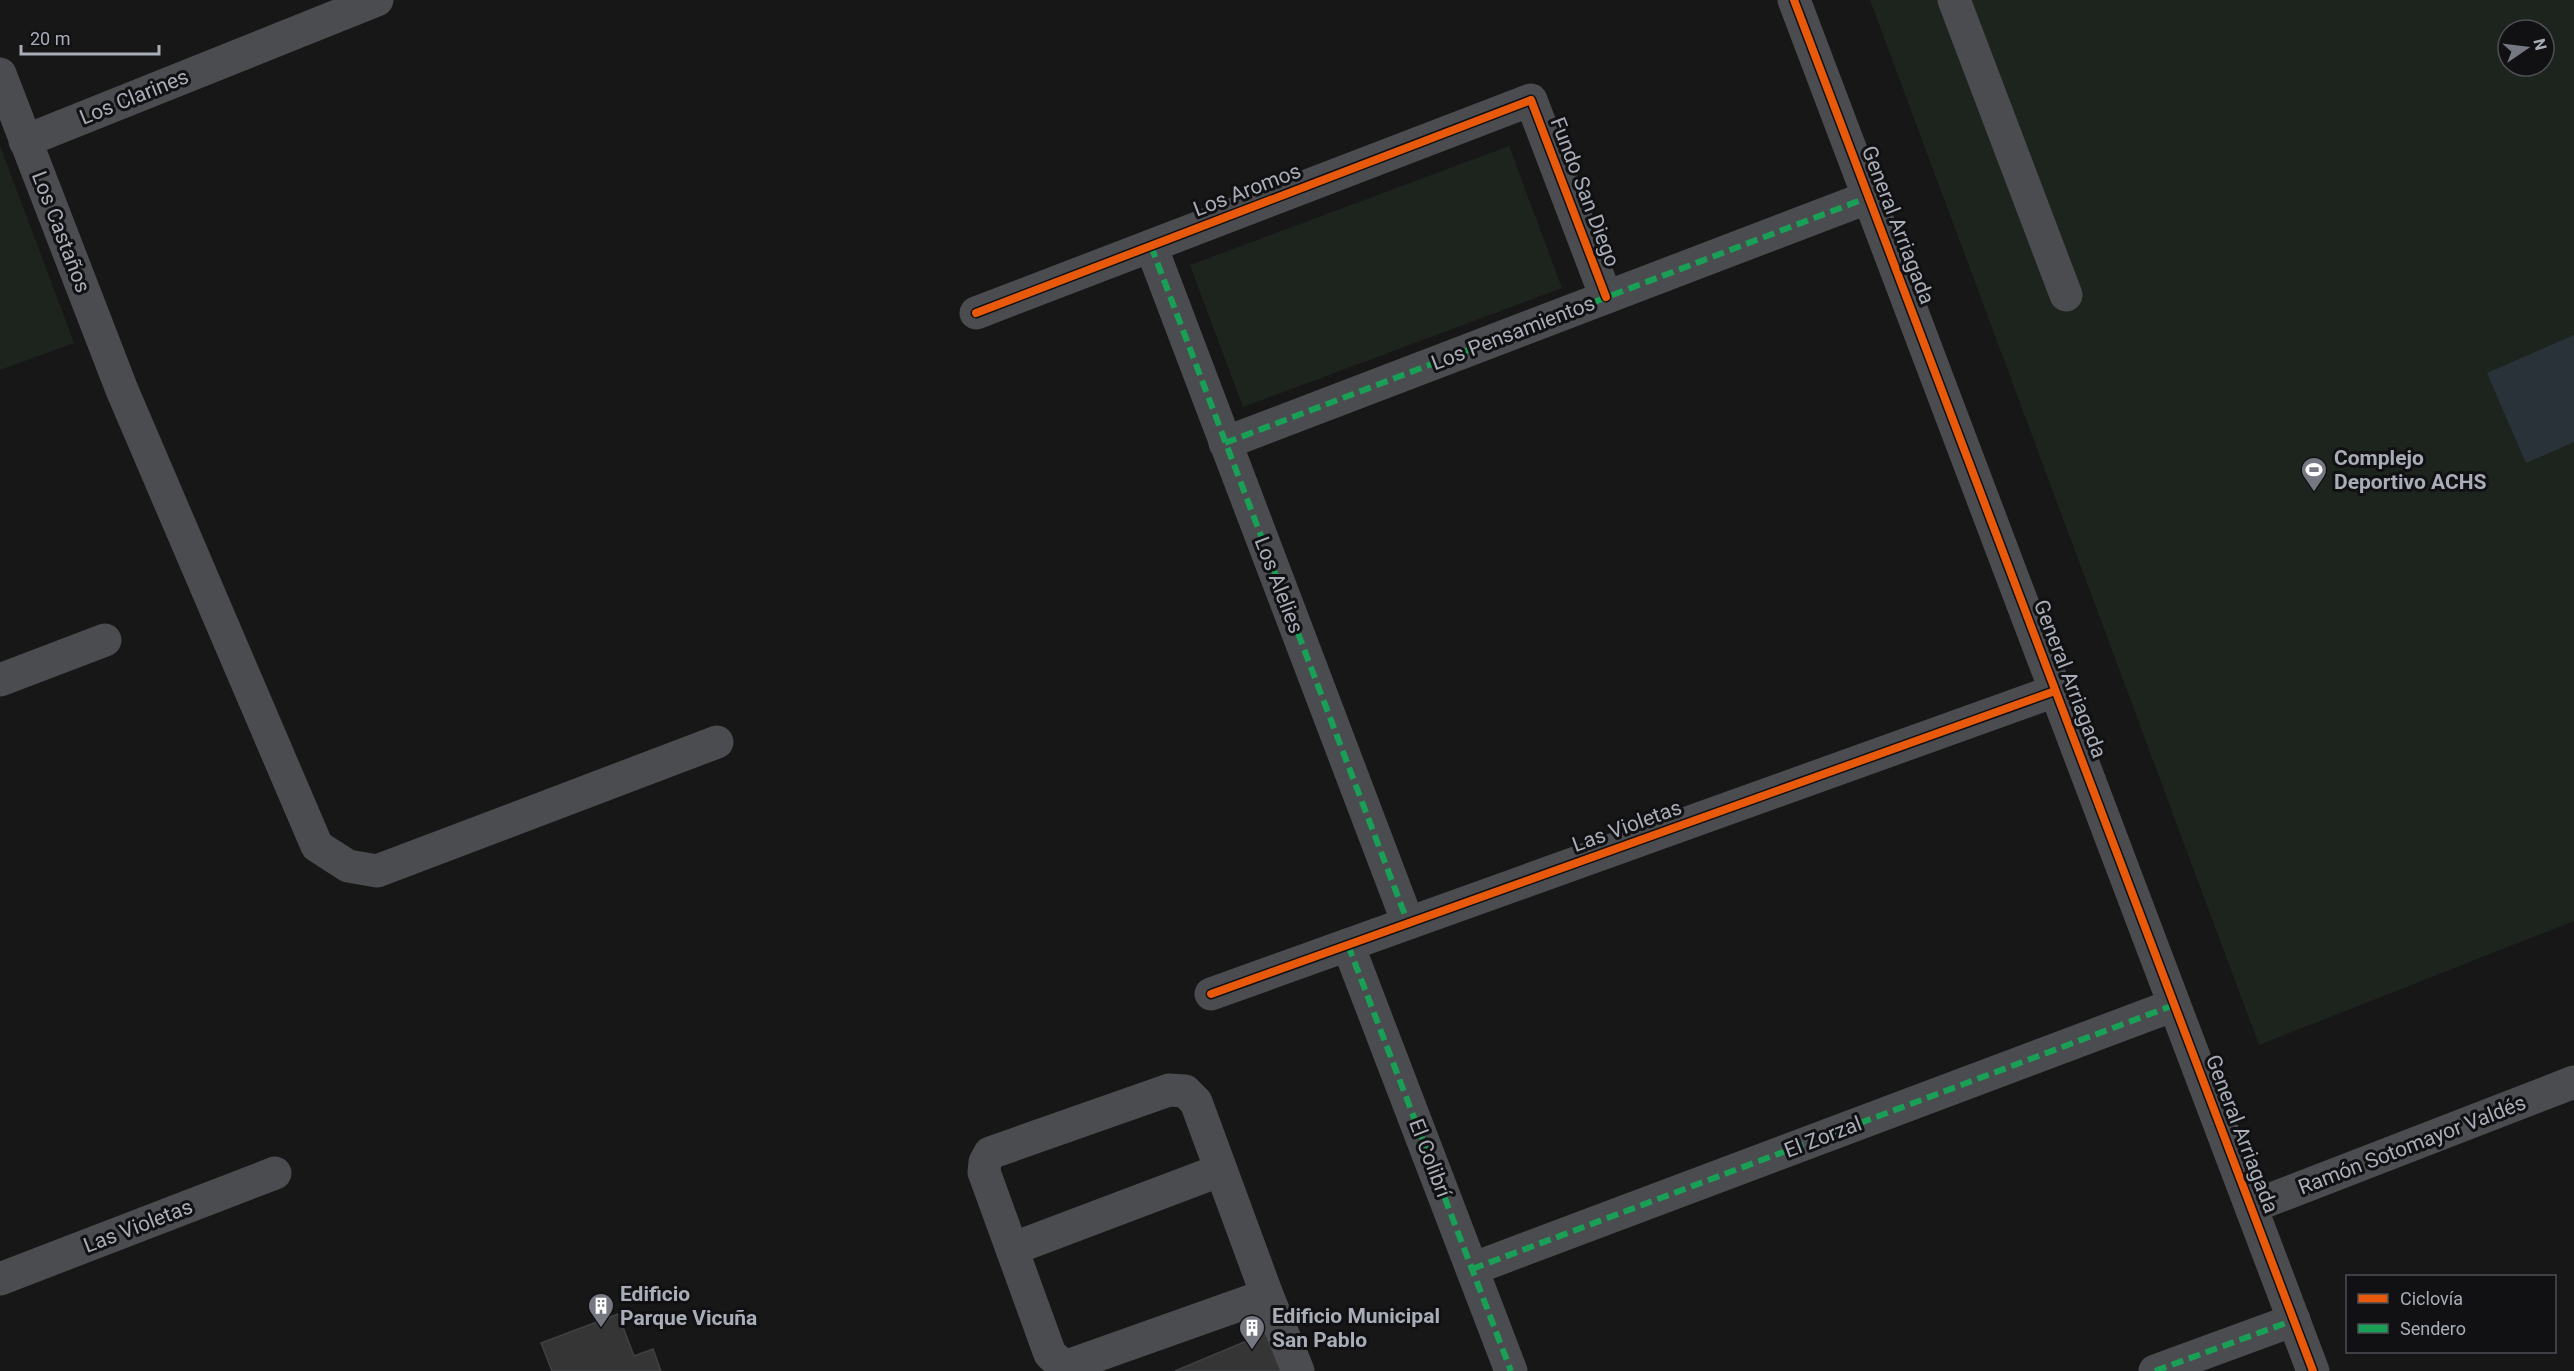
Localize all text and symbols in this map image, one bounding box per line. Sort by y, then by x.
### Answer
scale bar [21,18,159,56]
north arrow [2496,18,2556,78]
text: 20 m [30,28,70,49]
text: N [2529,37,2551,52]
street label: Los Clarines [76,64,192,130]
street label: Fundo San Diego [1545,114,1625,270]
street label: General Arriagada [1857,142,1939,308]
street label: Los Aromos [1190,159,1304,221]
street label: Los Castaños [27,168,95,296]
street label: Los Pensamientos [1428,291,1598,375]
place label: Complejo Deportivo ACHS [2334,446,2487,494]
sports icon: Complejo Deportivo ACHS [2299,455,2329,493]
street label: Los Alelies [1250,533,1308,637]
street label: General Arriagada [2029,596,2111,762]
street label: Las Violetas [1569,795,1685,857]
street label: General Arriagada [2201,1051,2283,1217]
street label: Ramón Sotomayor Valdés [2295,1090,2529,1200]
street label: El Zorzal [1781,1111,1865,1163]
street label: El Colibrí [1404,1115,1456,1201]
street label: Las Violetas [80,1194,196,1258]
legend [2346,1275,2556,1353]
place label: Edificio Parque Vicuña [620,1282,757,1330]
text: Ciclovía [2400,1288,2463,1309]
building icon: Edificio Parque Vicuña [586,1291,616,1329]
place label: Edificio Municipal San Pablo [1272,1304,1440,1352]
building icon: Edificio Municipal San Pablo [1237,1313,1267,1351]
text: Sendero [2400,1318,2466,1339]

